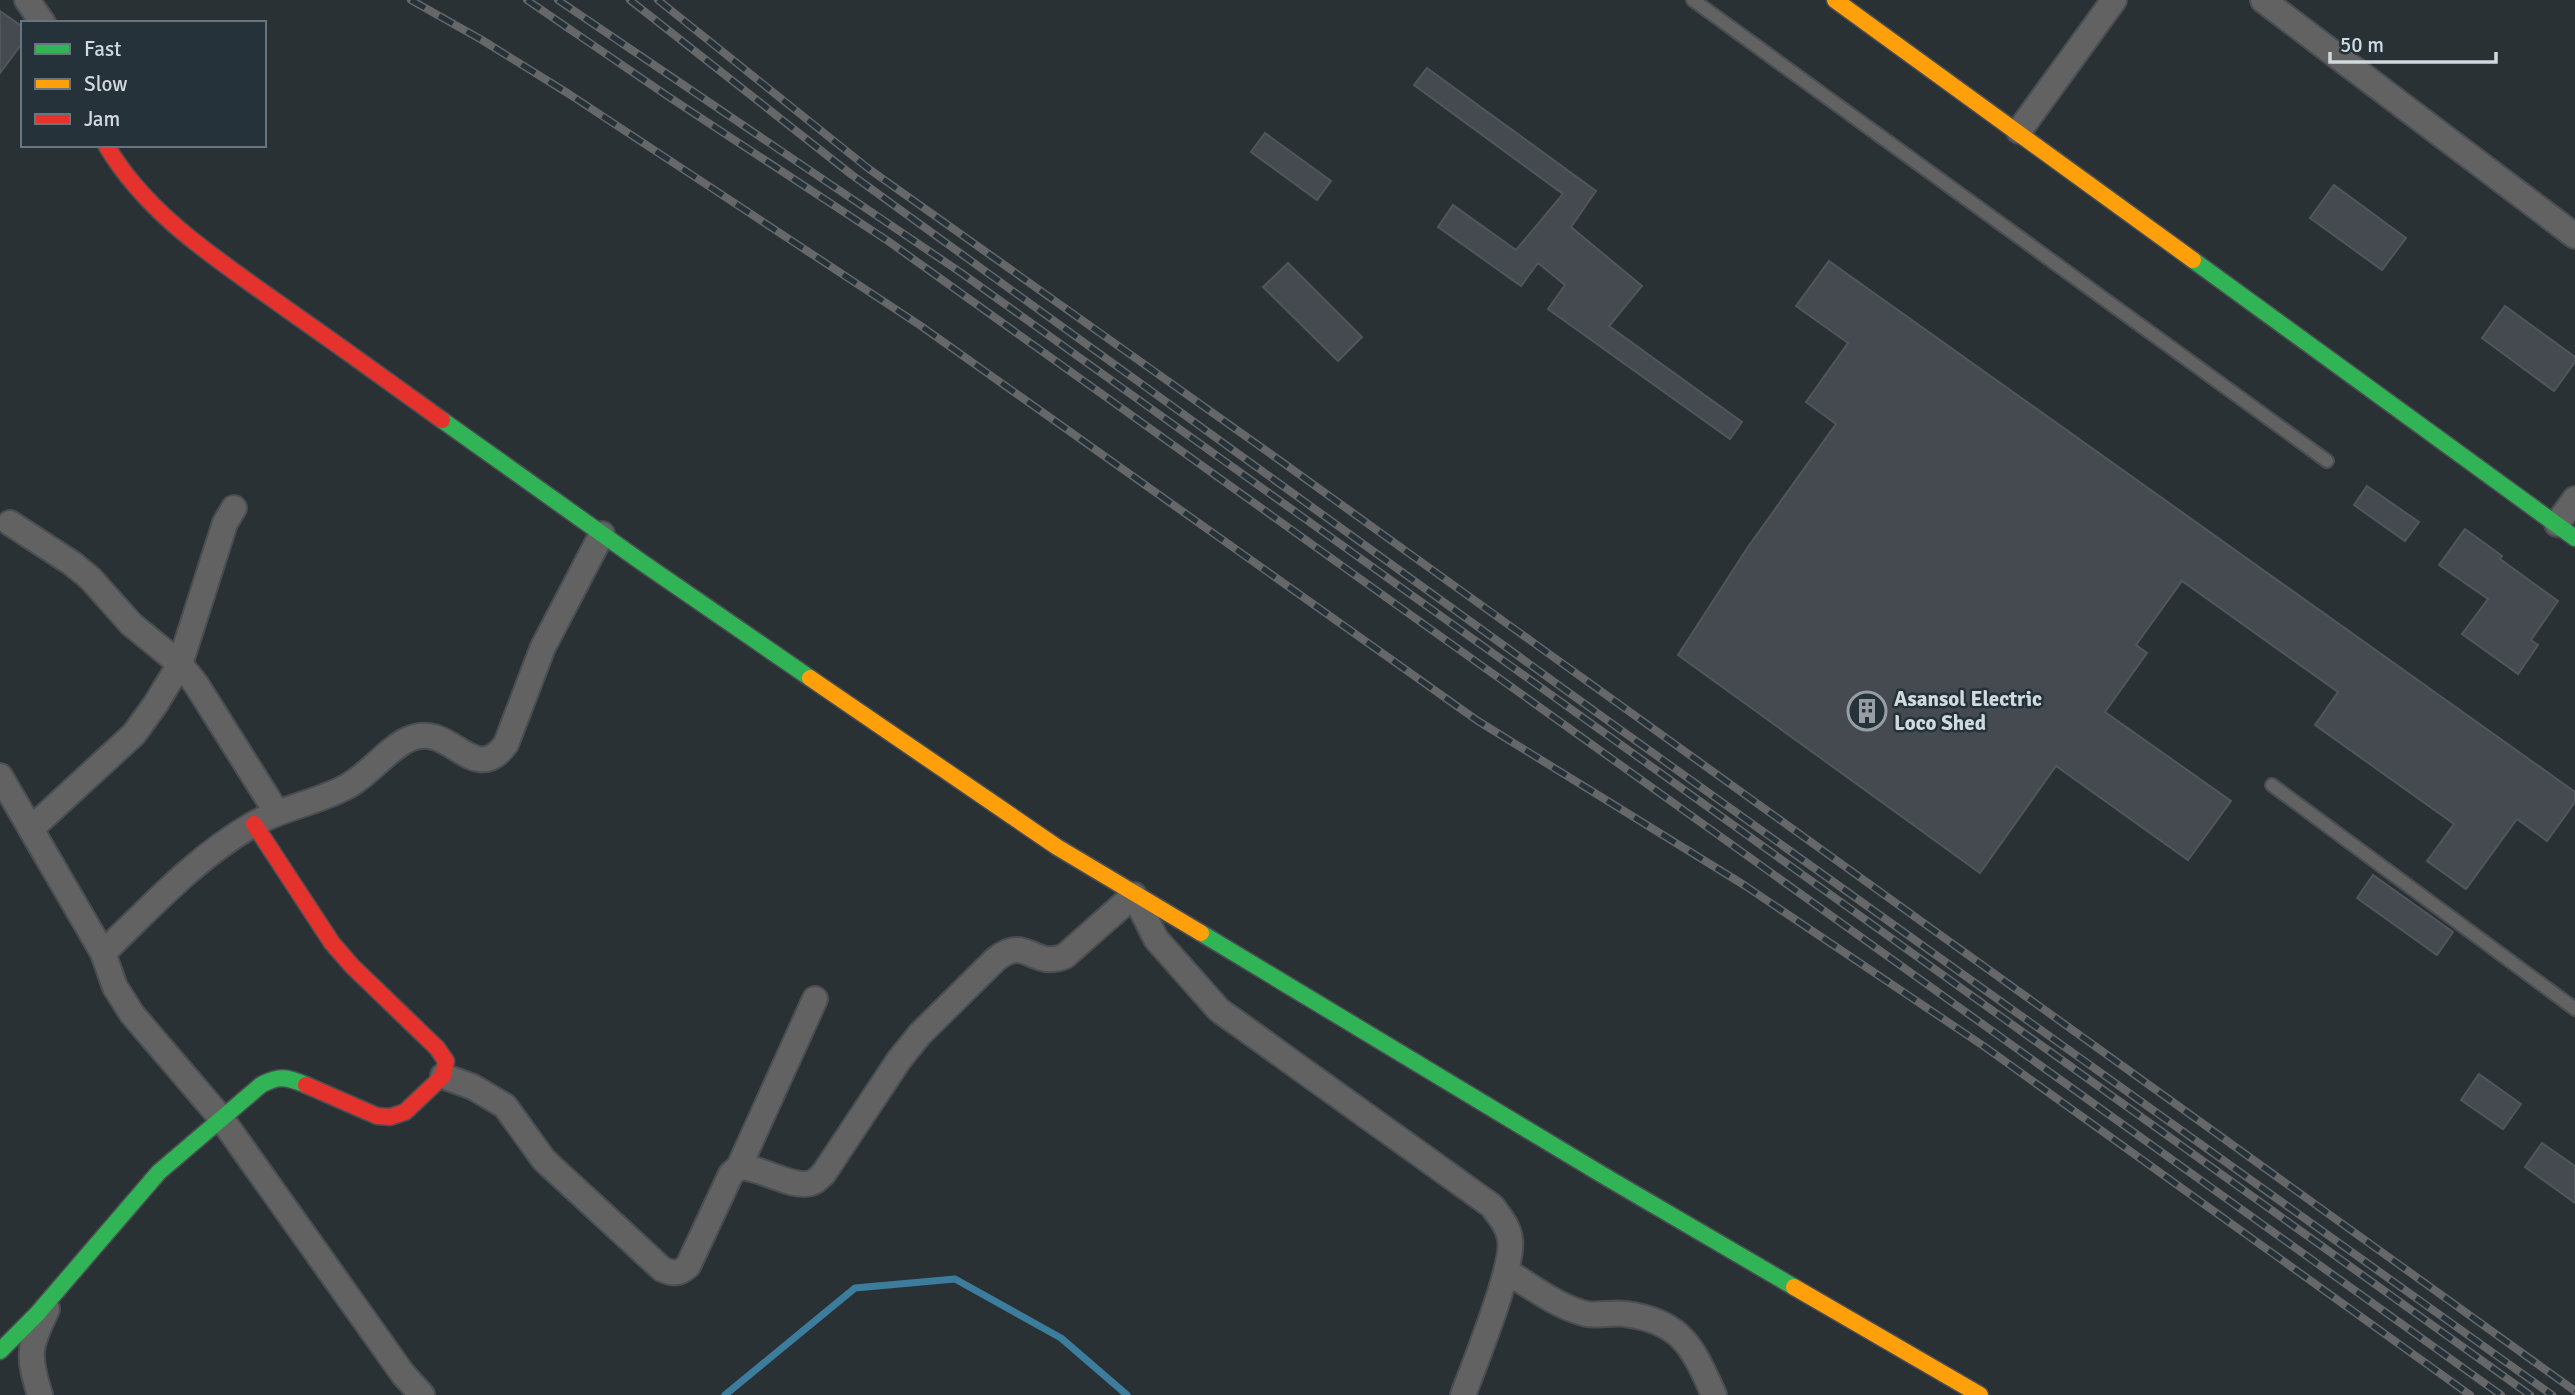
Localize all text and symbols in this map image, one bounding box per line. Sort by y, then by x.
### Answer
legend [21,21,266,147]
scale bar [2330,21,2496,65]
text: 50 m [2340,32,2384,58]
text: Fast [84,36,121,62]
text: Slow [84,71,128,97]
text: Jam [84,106,120,132]
place label: Asansol Electric Loco Shed [1894,686,2042,736]
building icon: Asansol Electric Loco Shed [1846,690,1888,732]

